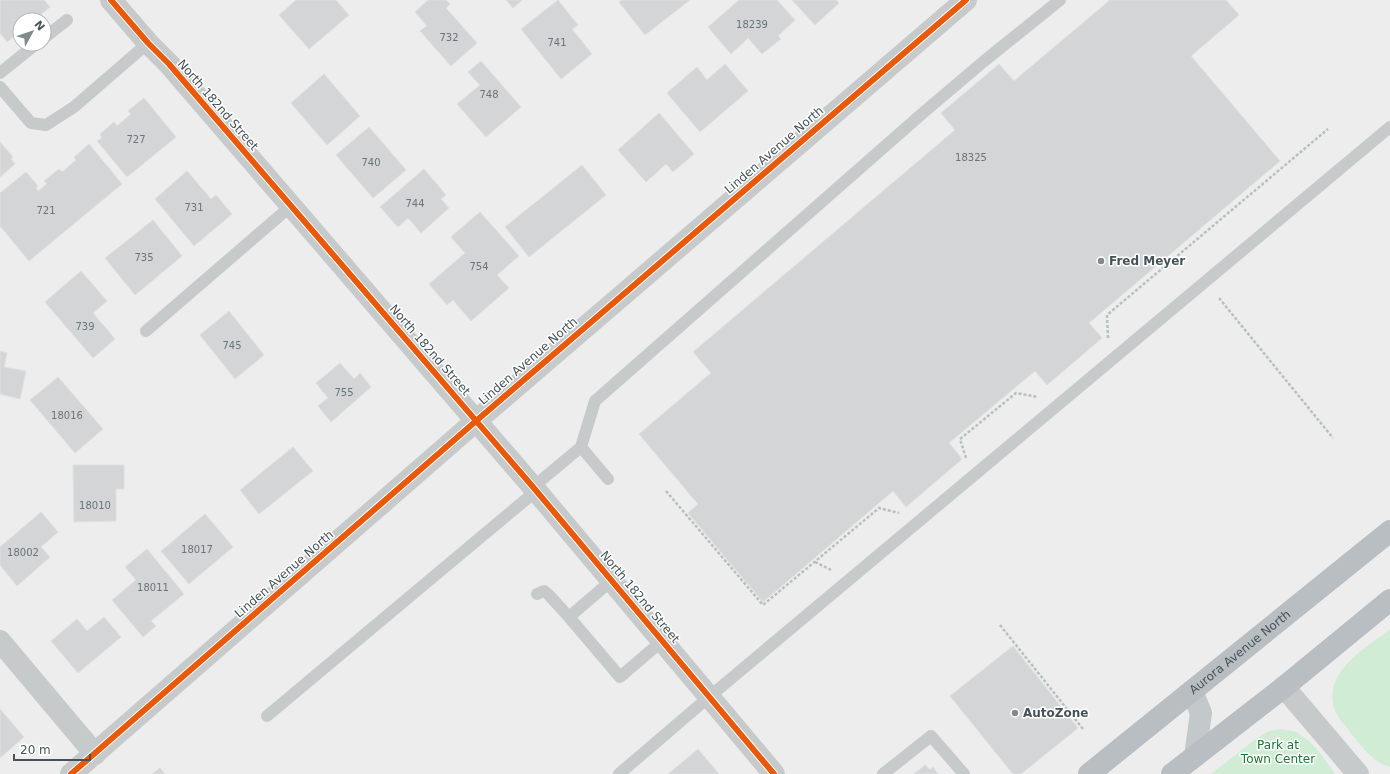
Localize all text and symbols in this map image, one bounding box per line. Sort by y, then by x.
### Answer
north arrow [12,12,52,52]
text: N [31,18,47,34]
house number: 18239 [736,19,768,30]
house number: 732 [439,32,459,43]
house number: 741 [547,37,567,48]
street label: North 182nd Street [175,57,261,154]
house number: 748 [479,89,499,100]
street label: Linden Avenue North [722,103,826,197]
house number: 727 [126,134,146,145]
house number: 18325 [955,152,987,163]
house number: 740 [361,157,381,168]
house number: 744 [405,198,425,209]
house number: 731 [184,202,204,213]
house number: 721 [36,205,56,216]
house number: 735 [134,252,154,263]
place label: Fred Meyer [1109,254,1185,268]
marker: Fred Meyer [1096,256,1106,266]
house number: 754 [469,261,489,272]
street label: North 182nd Street [387,302,473,399]
street label: Linden Avenue North [476,314,580,408]
house number: 739 [75,321,95,332]
house number: 745 [222,340,242,351]
house number: 755 [334,387,354,398]
house number: 18016 [51,410,83,421]
house number: 18010 [79,500,111,511]
street label: Linden Avenue North [232,527,336,621]
house number: 18017 [181,544,213,555]
house number: 18002 [7,547,39,558]
street label: North 182nd Street [597,548,683,646]
house number: 18011 [137,582,169,593]
street label: Aurora Avenue North [1187,607,1293,697]
place label: AutoZone [1023,706,1088,720]
marker: AutoZone [1010,708,1020,718]
scale bar [14,736,90,762]
park label: Park at Town Center [1240,738,1315,766]
text: 20 m [20,743,51,757]

